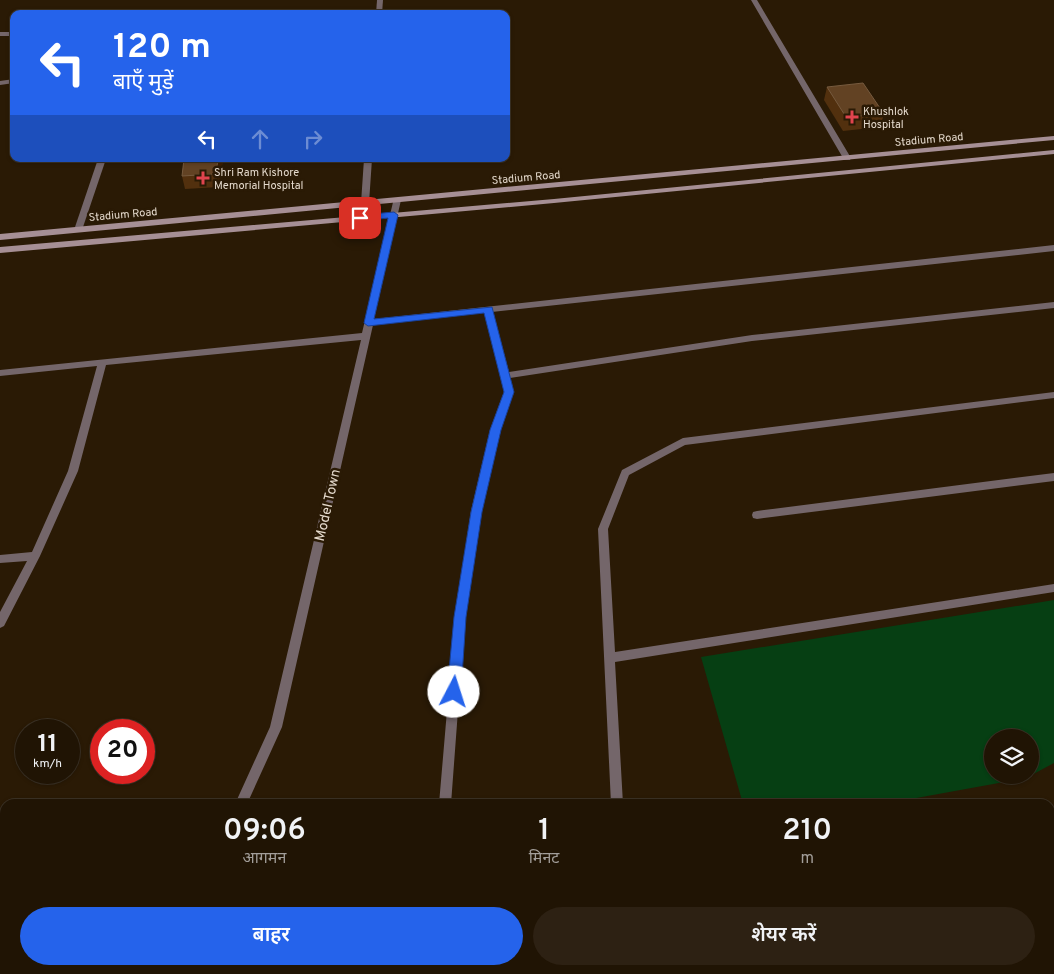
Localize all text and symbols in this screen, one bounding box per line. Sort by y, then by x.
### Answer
text: 120 m [113,26,211,70]
icon: left [30,30,95,95]
text: बाएँ मुड़ें [113,70,174,97]
place label: Khushlok Hospital [863,105,909,132]
marker: Khushlok Hospital [845,110,859,124]
icon: left [193,125,221,153]
icon: ahead [246,125,274,153]
icon: right [299,125,327,153]
street label: Stadium Road [894,130,964,150]
place label: Shri Ram Kishore Memorial Hospital [214,166,303,193]
street label: Stadium Road [491,168,561,188]
marker: Shri Ram Kishore Memorial Hospital [196,171,210,185]
pin [339,197,381,239]
icon: arrive [346,204,374,232]
street label: Stadium Road [88,205,158,225]
street label: Model Town [312,468,345,543]
position arrow [427,665,479,717]
speed limit sign: 20 [90,719,155,784]
text: 11 [37,729,58,761]
map controls [984,729,1039,784]
button: layers [984,729,1039,784]
text: km/h [33,756,62,772]
text: 09:06 [223,813,306,850]
text: 1 [538,813,550,850]
text: 210 [782,813,832,850]
text: आगमन [242,849,286,869]
text: मिनट [529,849,559,869]
text: m [800,849,814,869]
button: बाहर [20,907,523,965]
button: शेयर करें [533,907,1035,965]

